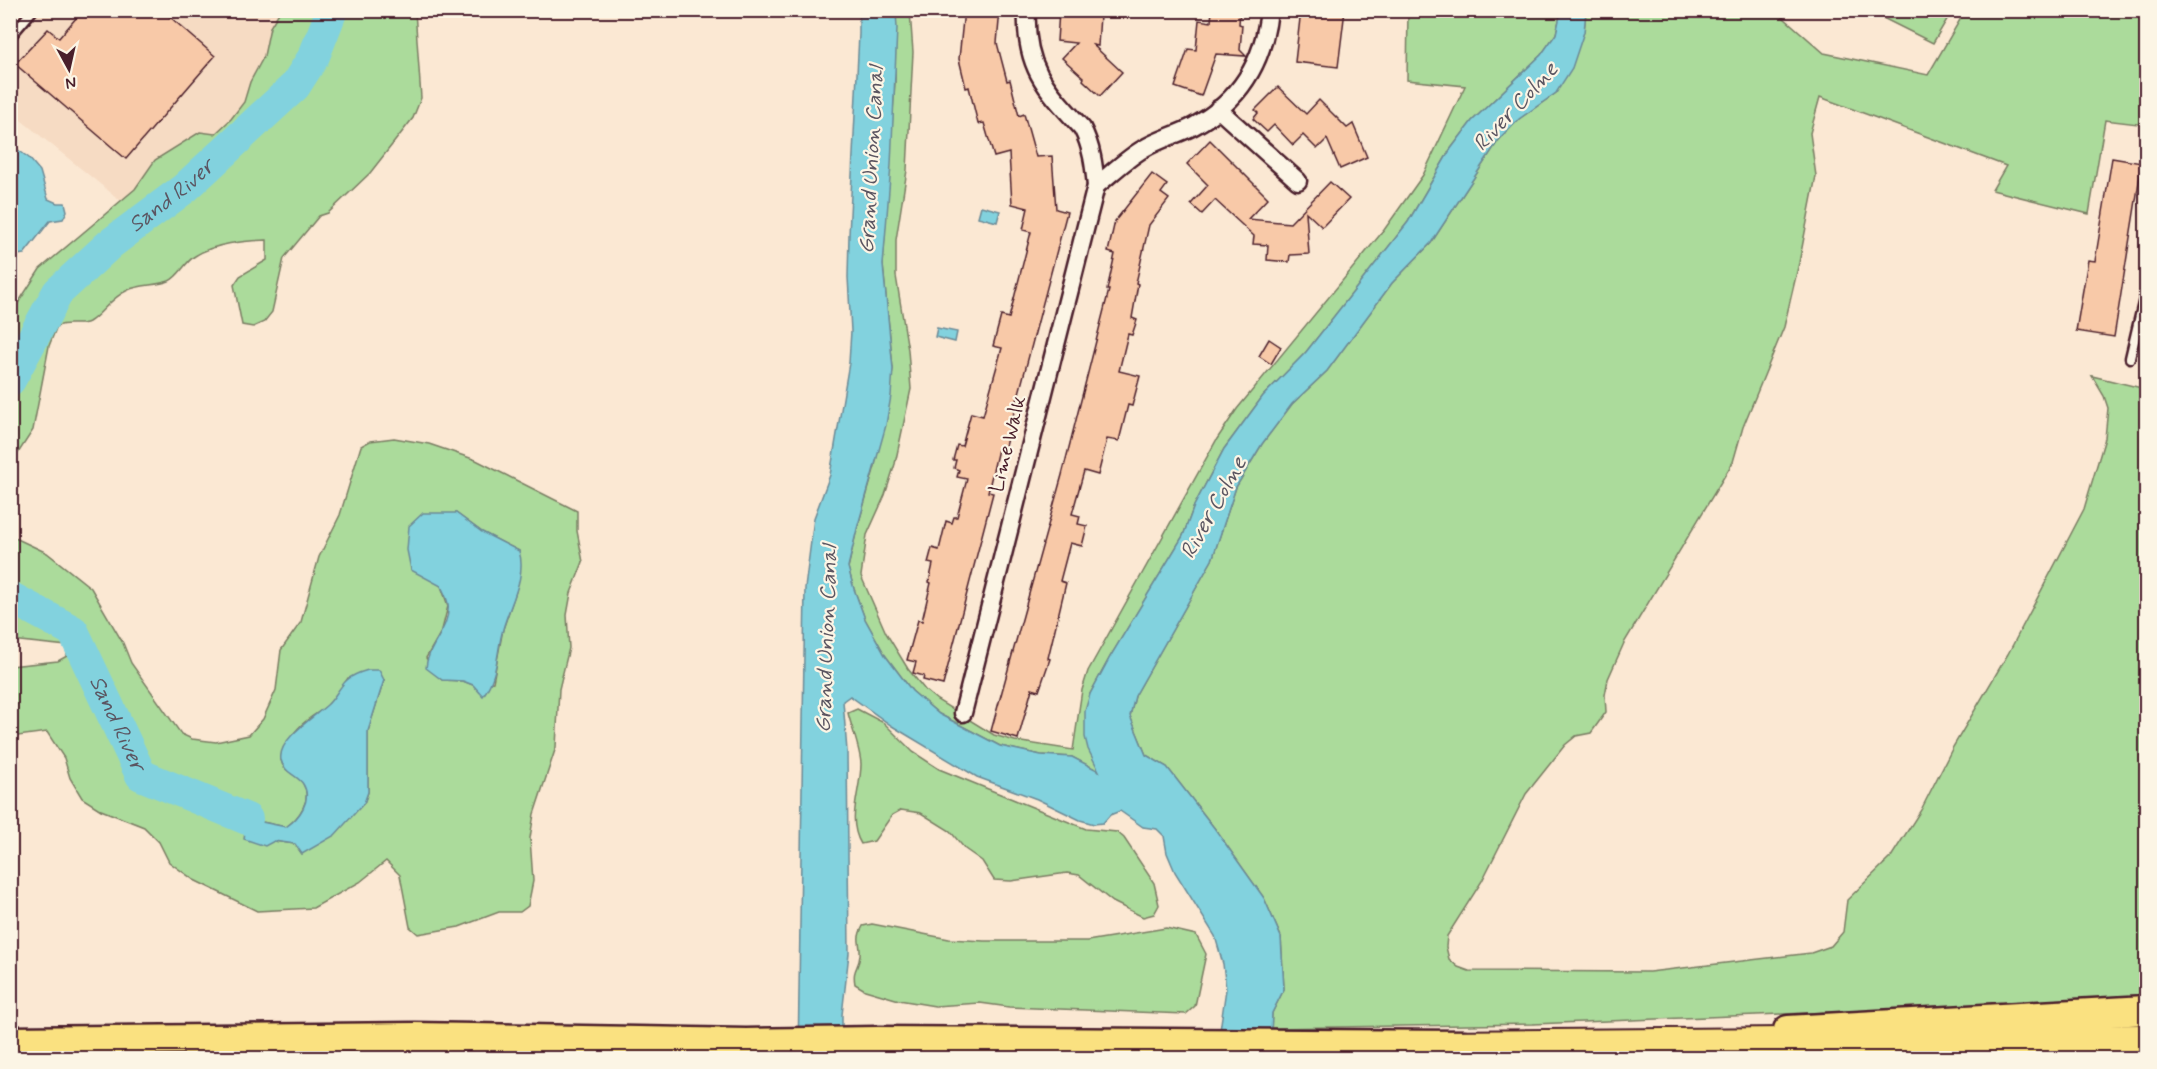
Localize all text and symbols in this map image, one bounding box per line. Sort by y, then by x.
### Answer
north arrow [39,39,99,99]
water label: River Colne [1467,56,1565,158]
water label: Grand Union Canal [853,63,891,255]
text: N [64,71,78,94]
water label: Sand River [123,152,222,239]
street label: Lime Walk [983,393,1034,495]
water label: River Colne [1175,451,1254,564]
water label: Grand Union Canal [810,542,844,733]
water label: Sand River [82,671,152,778]

